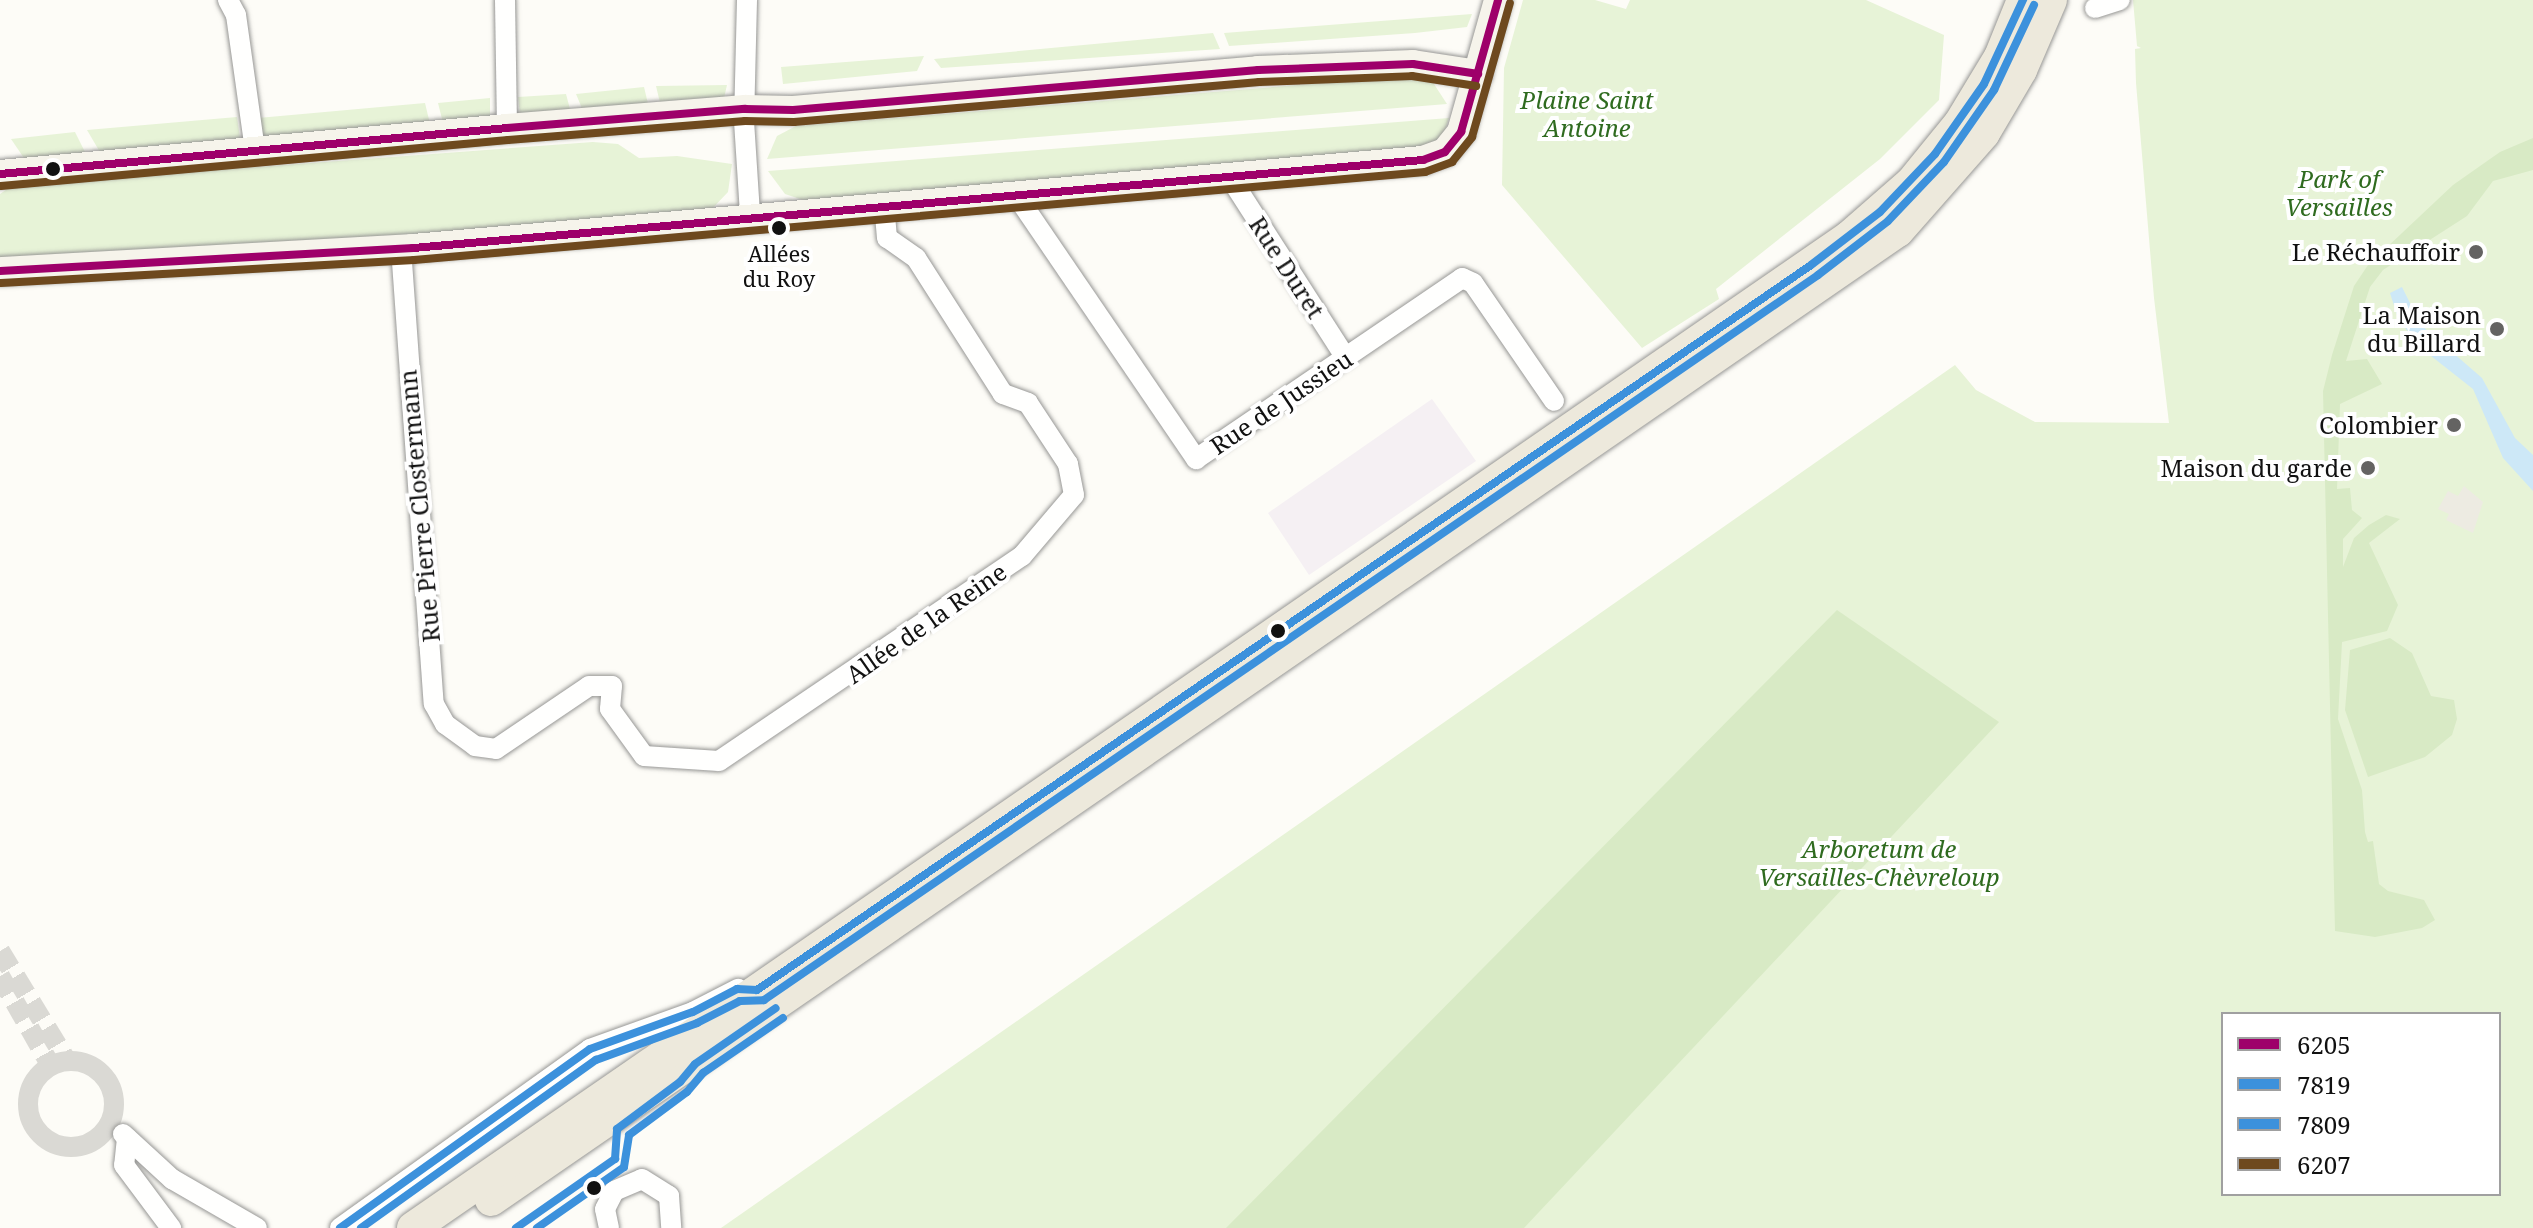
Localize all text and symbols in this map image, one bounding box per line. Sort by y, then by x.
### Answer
park label: Plaine Saint Antoine [1520,86,1654,142]
unlabelled marker [45,161,61,177]
park label: Park of Versailles [2285,165,2393,221]
street label: Rue Duret [1244,211,1330,323]
marker: Allées du Roy [771,220,787,236]
place label: Le Réchauffoir [2292,238,2460,266]
place label: Allées du Roy [743,240,815,292]
marker: Le Réchauffoir [2467,243,2485,261]
place label: La Maison du Billard [2362,301,2481,357]
marker: La Maison du Billard [2488,320,2506,338]
street label: Rue de Jussieu [1205,344,1357,460]
street label: Rue Pierre Clostermann [393,369,445,643]
place label: Colombier [2319,411,2438,439]
marker: Colombier [2445,416,2463,434]
place label: Maison du garde [2160,454,2352,482]
marker: Maison du garde [2359,459,2377,477]
street label: Allée de la Reine [840,557,1012,689]
unlabelled marker [1270,623,1286,639]
park label: Arboretum de Versailles-Chèvreloup [1758,835,2000,891]
legend [2221,1012,2501,1196]
text: 6205 [2297,1028,2351,1061]
text: 7819 [2297,1068,2351,1101]
text: 7809 [2297,1108,2351,1141]
text: 6207 [2297,1148,2351,1181]
unlabelled marker [586,1180,602,1196]

